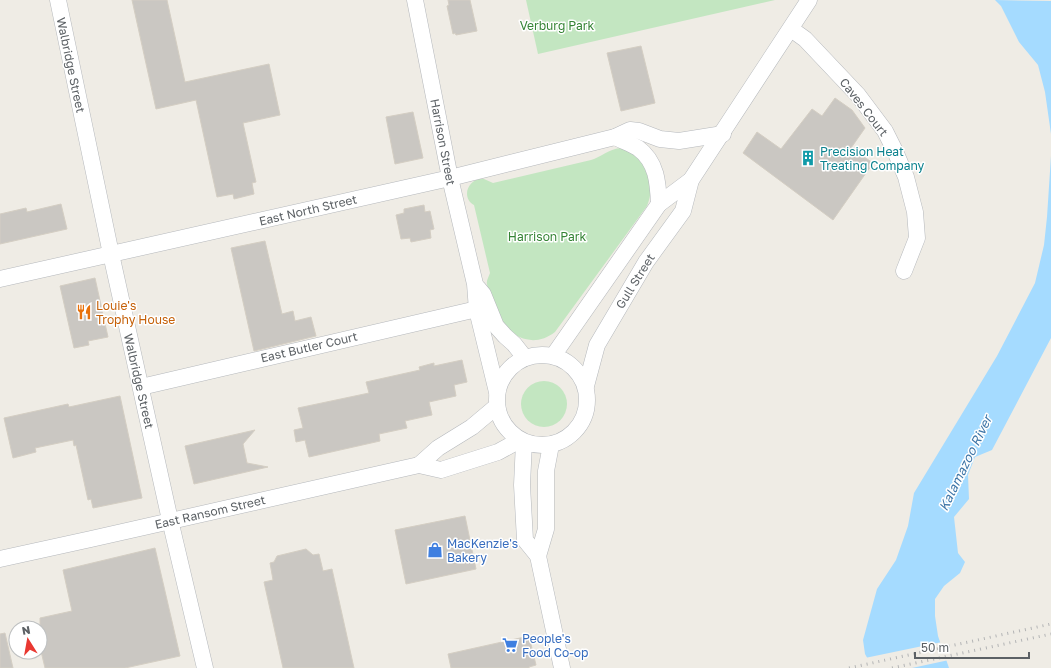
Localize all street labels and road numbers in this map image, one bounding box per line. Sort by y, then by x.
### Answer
street label: Walbridge Street [54,16,88,114]
street label: Caves Court [837,75,892,139]
street label: Harrison Street [427,97,459,187]
street label: East North Street [258,191,359,229]
street label: Gull Street [612,251,658,311]
street label: East Butler Court [259,329,359,365]
street label: Walbridge Street [121,332,157,430]
street label: East Ransom Street [153,492,267,532]

